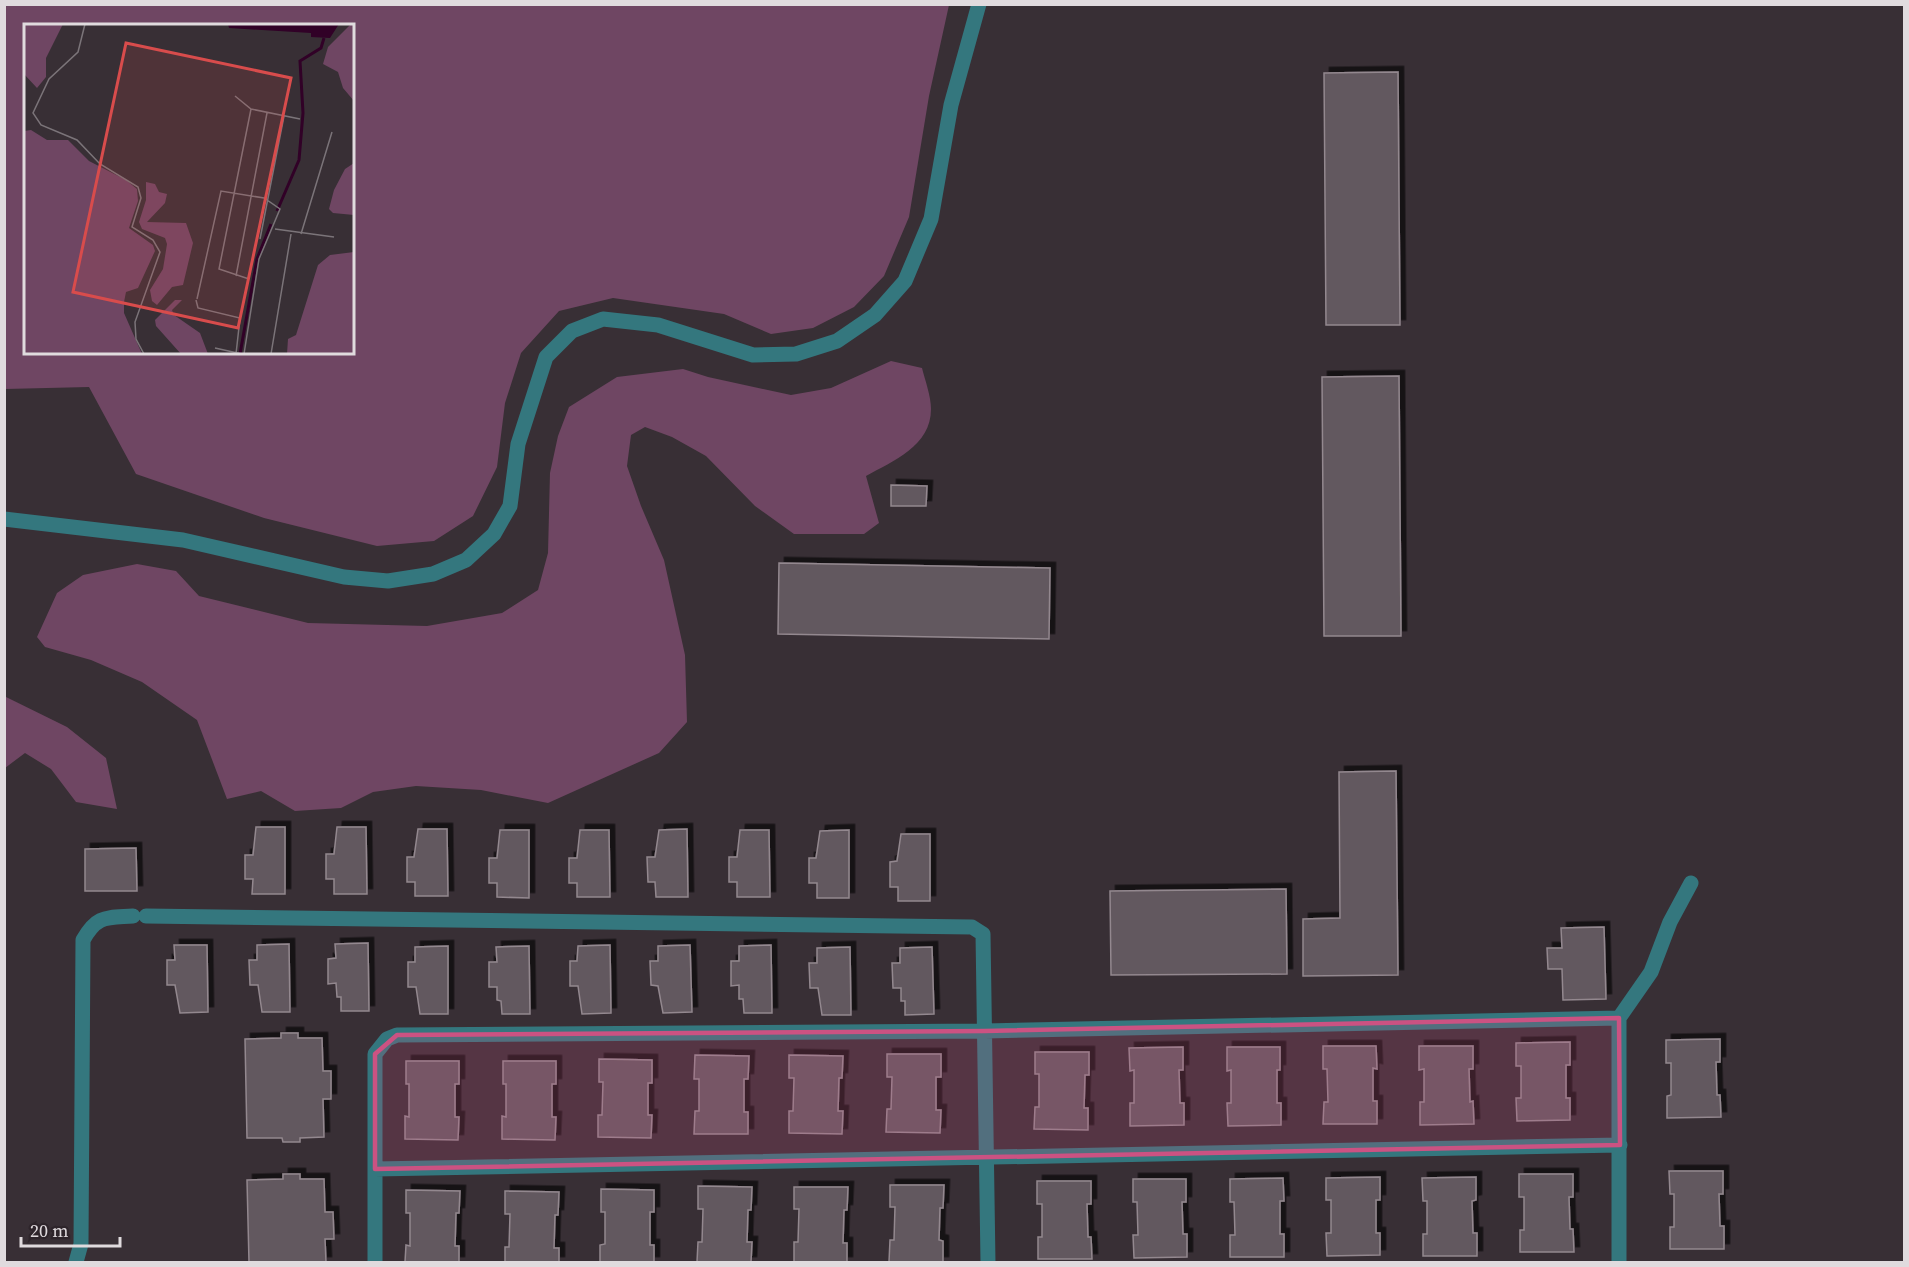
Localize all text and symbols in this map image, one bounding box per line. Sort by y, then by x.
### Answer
inset map [24,24,354,354]
scale bar [21,1210,120,1248]
text: 20 m [30,1218,68,1243]

